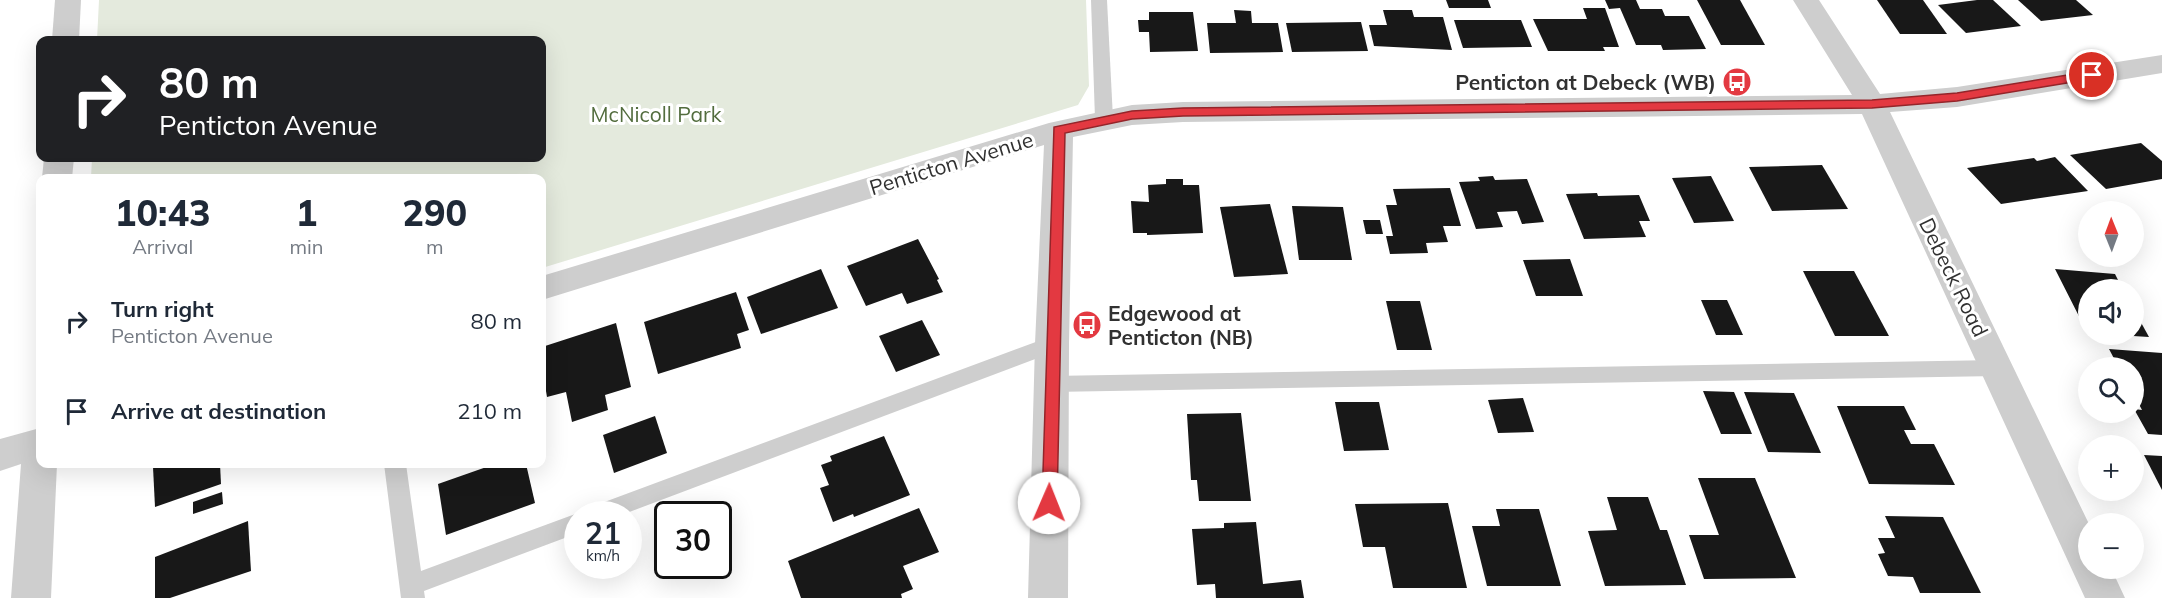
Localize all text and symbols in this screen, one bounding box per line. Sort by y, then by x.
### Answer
pin [2066,49,2117,100]
text: 80 m [159,56,259,109]
icon: arrive [2075,58,2108,91]
icon: right [60,60,138,138]
bus stop icon: Penticton at Debeck (WB) [1721,66,1753,98]
place label: Penticton at Debeck (WB) [1455,69,1716,95]
park label: McNicoll Park [591,101,722,127]
text: Penticton Avenue [159,108,377,142]
street label: Penticton Avenue [866,126,1036,200]
text: 10:43 [115,190,211,235]
text: 1 [296,190,317,235]
text: 290 [402,190,467,235]
north arrow [2078,201,2144,267]
map controls [2078,201,2144,579]
street label: Debeck Road [1914,213,1994,341]
text: Arrival [132,234,193,259]
text: min [289,234,324,259]
text: m [426,234,444,259]
button: sound [2078,279,2144,345]
text: Turn right [111,295,214,323]
place label: Edgewood at Penticton (NB) [1108,300,1254,350]
icon: right [60,305,93,338]
text: 80 m [471,307,522,335]
bus stop icon: Edgewood at Penticton (NB) [1071,309,1103,341]
text: Penticton Avenue [111,323,273,348]
button: search [2078,357,2144,423]
icon: arrive [60,395,93,428]
text: Arrive at destination [111,397,326,425]
text: 210 m [457,397,522,425]
button: + [2078,435,2144,501]
position arrow [1017,471,1081,535]
speed limit sign: 30 [654,501,732,579]
button: − [2078,513,2144,579]
text: 21 [585,514,621,552]
text: km/h [586,546,620,565]

